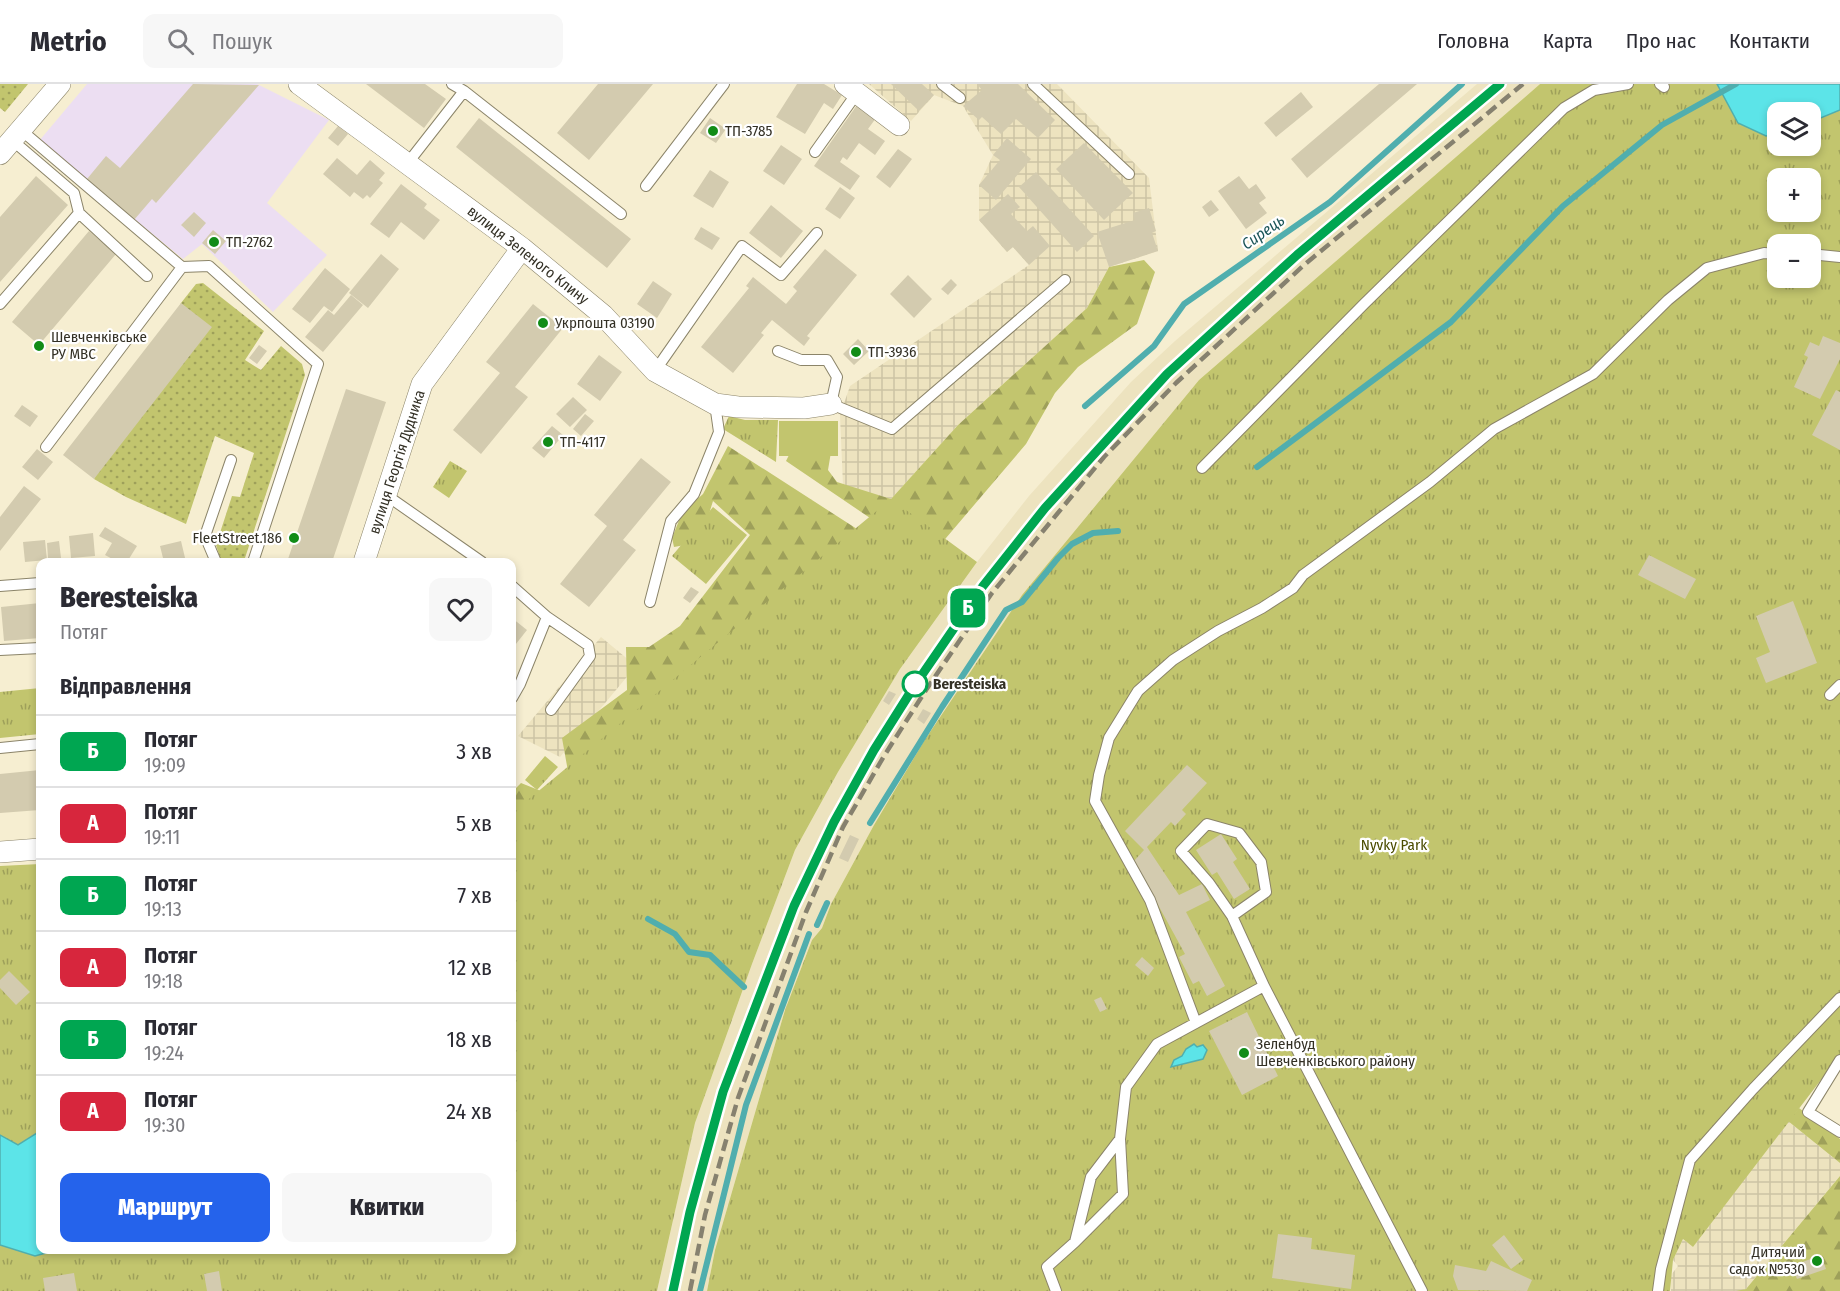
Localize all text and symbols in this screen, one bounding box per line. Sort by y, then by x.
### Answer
search box [143,14,563,68]
text: Metrio [30,25,107,58]
icon: search [164,25,197,58]
text: Пошук [212,28,272,55]
text: Головна [1437,28,1510,54]
text: Карта [1543,28,1593,54]
text: Про нас [1626,28,1696,54]
text: Контакти [1729,28,1810,54]
map controls [1767,102,1821,288]
button: layers [1767,102,1821,156]
place label: ТП-3785 [725,122,773,140]
marker: ТП-3785 [706,124,720,138]
button: + [1767,168,1821,222]
street label: вулиця Зеленого Клину [464,202,593,308]
water label: Сирець [1238,210,1288,254]
place label: ТП-2762 [226,233,273,251]
button: − [1767,234,1821,288]
marker: ТП-2762 [207,235,221,249]
place label: Укрпошта 03190 [554,314,655,332]
marker: Укрпошта 03190 [536,316,550,330]
place label: Шевченківське РУ МВС [51,328,147,363]
marker: Шевченківське РУ МВС [32,339,46,353]
place label: ТП-3936 [868,343,916,361]
marker: ТП-3936 [849,345,863,359]
street label: вулиця Георгія Дудника [365,388,429,536]
place label: ТП-4117 [560,433,605,451]
marker: ТП-4117 [541,435,555,449]
place label: FleetStreet.186 [193,529,282,547]
marker: FleetStreet.186 [287,531,301,545]
button: heart [429,578,492,641]
text: Beresteiska [60,581,198,614]
line badge: Б [948,588,988,628]
text: Б [962,595,974,621]
text: Потяг [60,620,108,644]
marker: Beresteiska [902,671,928,697]
text: Відправлення [60,673,191,700]
place label: Beresteiska [933,675,1007,693]
text: Потяг [144,726,197,753]
text: Б [87,738,99,764]
text: 3 хв [456,738,492,765]
text: 19:09 [144,753,186,777]
text: Потяг [144,798,197,825]
text: A [87,810,99,836]
text: 5 хв [456,810,492,837]
text: 19:11 [144,825,180,849]
park label: Nyvky Park [1361,836,1427,854]
text: Потяг [144,870,197,897]
text: Б [87,882,99,908]
text: 7 хв [457,882,492,909]
text: 19:13 [144,897,182,921]
text: Потяг [144,942,197,969]
text: A [87,954,99,980]
text: 12 хв [448,954,492,981]
text: 19:18 [144,969,183,993]
text: Потяг [144,1014,197,1041]
text: Б [87,1026,99,1052]
text: 18 хв [447,1026,492,1053]
place label: Зеленбуд Шевченківського району [1256,1035,1415,1070]
text: 19:24 [144,1041,184,1065]
marker: Зеленбуд Шевченківського району [1237,1046,1251,1060]
text: Потяг [144,1086,197,1113]
text: A [87,1098,99,1124]
text: 24 хв [446,1098,492,1125]
text: 19:30 [144,1113,185,1137]
button: Маршрут [60,1173,270,1242]
button: Квитки [282,1173,492,1242]
place label: Дитячий садок №530 [1729,1243,1805,1278]
marker: Дитячий садок №530 [1810,1254,1824,1268]

